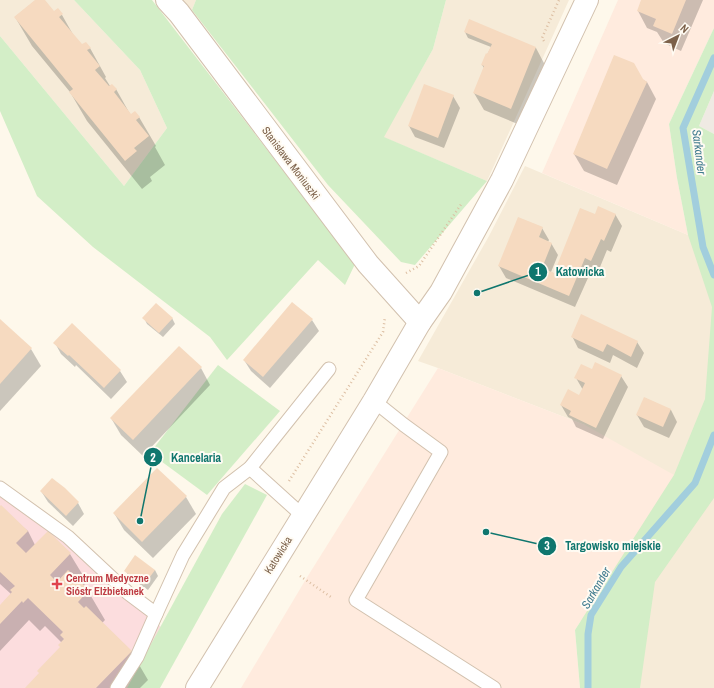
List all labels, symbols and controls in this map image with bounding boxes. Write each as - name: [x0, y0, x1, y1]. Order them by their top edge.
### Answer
- north arrow: [658, 16, 698, 56]
- text: N: [678, 21, 692, 36]
- street label: Stanisława Moniuszki: [259, 124, 323, 202]
- water label: Sarkander: [688, 128, 710, 176]
- callout: Katowicka: [528, 260, 612, 284]
- text: 1: [535, 264, 541, 280]
- text: Katowicka: [556, 264, 605, 280]
- callout: Kancelaria: [143, 445, 229, 469]
- text: 2: [150, 450, 156, 466]
- text: Kancelaria: [171, 450, 221, 466]
- street label: Katowicka: [261, 534, 295, 576]
- callout: Targowisko miejskie: [537, 534, 669, 558]
- text: 3: [544, 538, 550, 554]
- text: Targowisko miejskie: [565, 538, 661, 554]
- water label: Sarkander: [578, 564, 615, 612]
- place label: Centrum Medyczne Sióstr Elżbietanek: [66, 571, 149, 598]
- marker: Centrum Medyczne Sióstr Elżbietanek: [51, 578, 63, 590]

